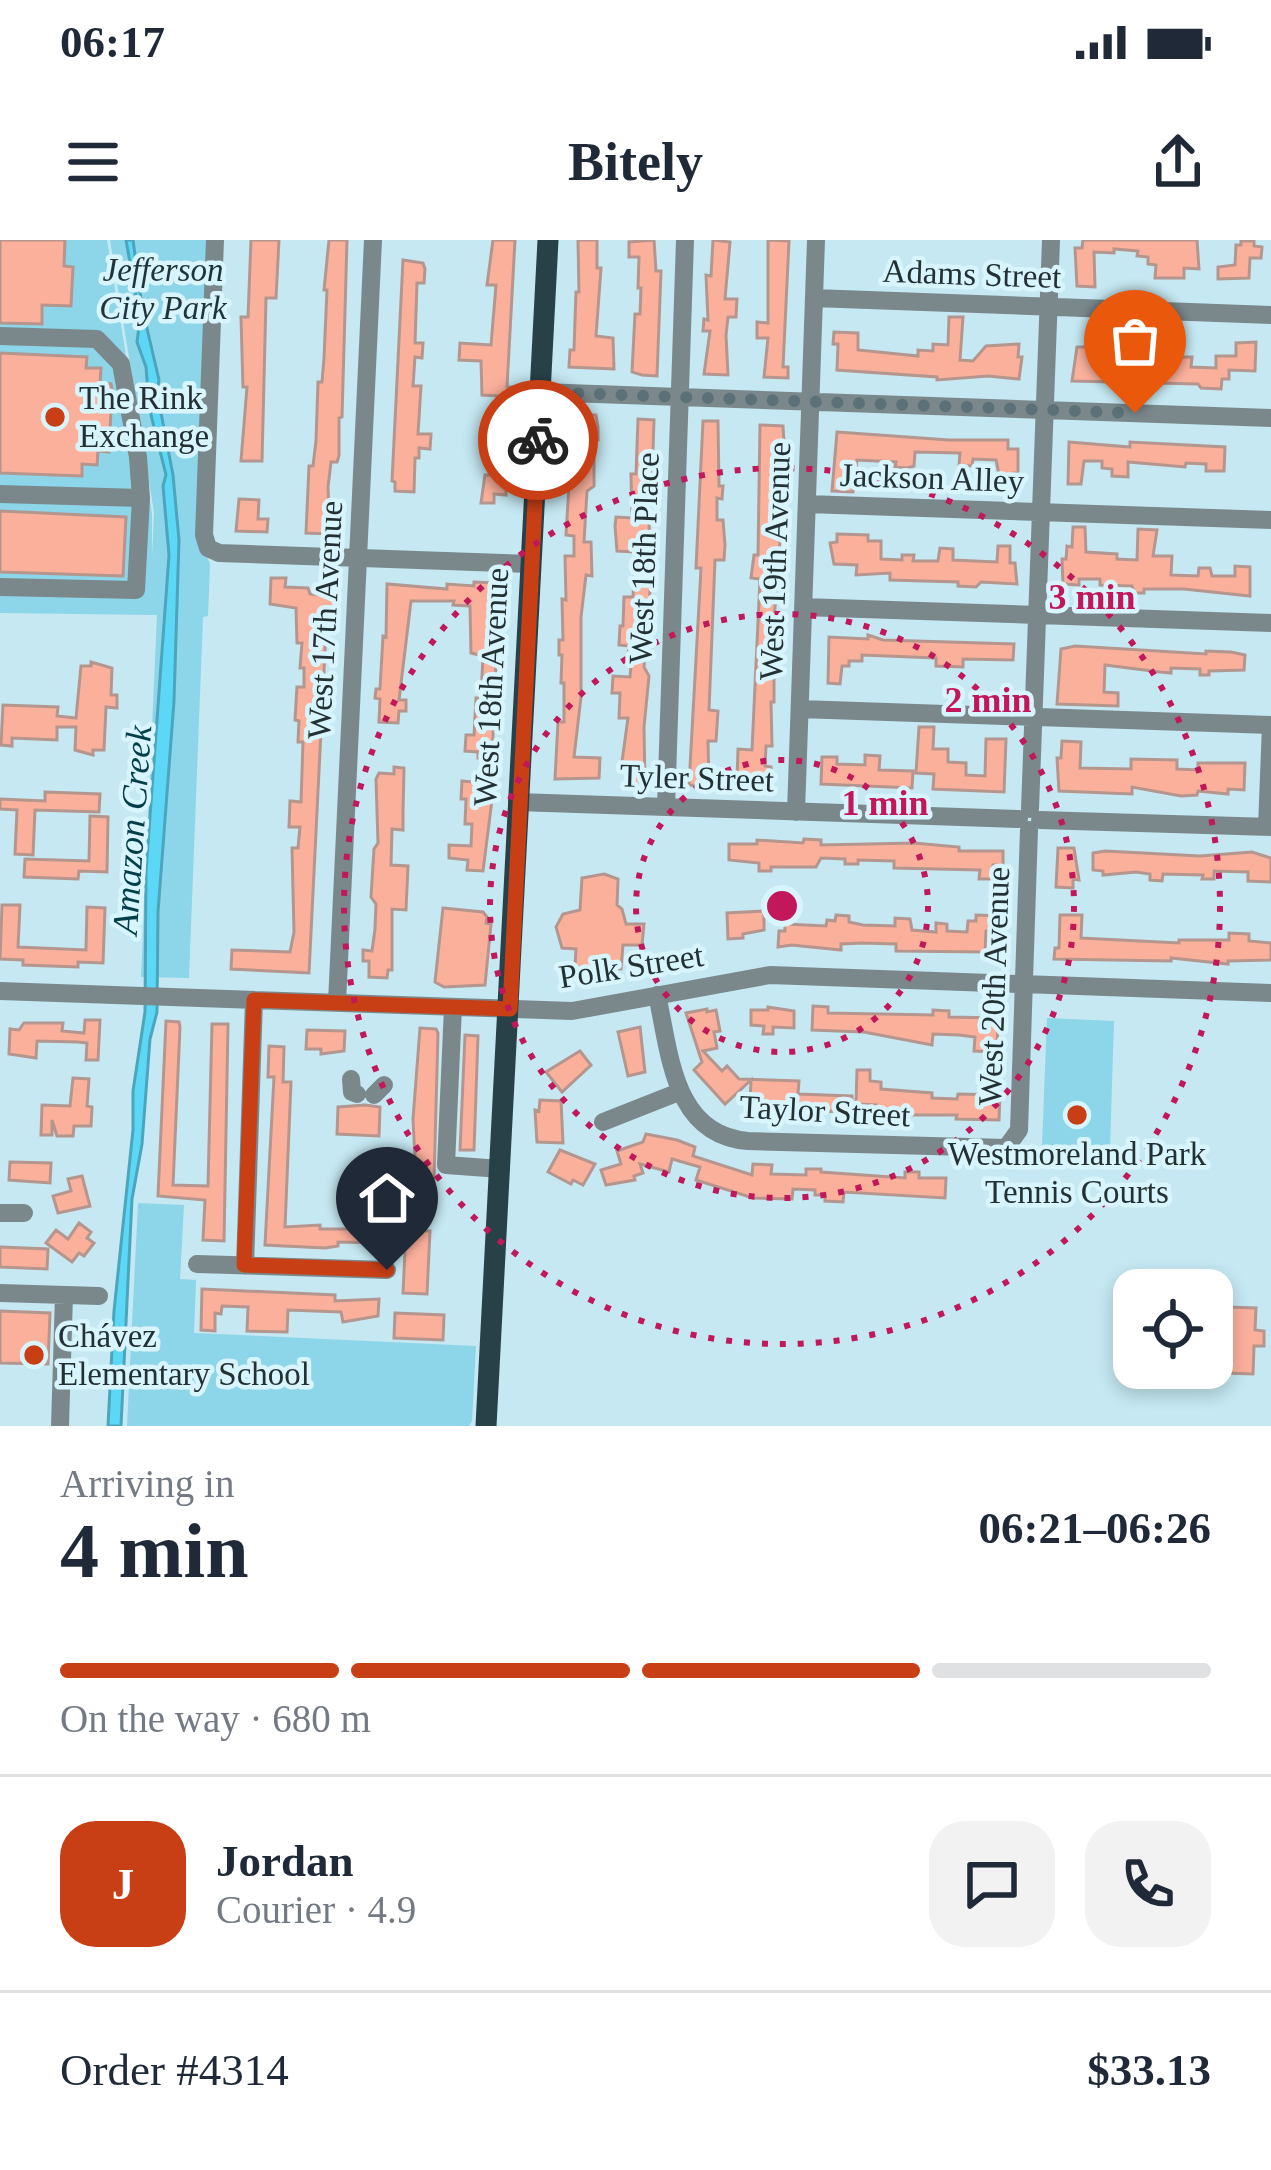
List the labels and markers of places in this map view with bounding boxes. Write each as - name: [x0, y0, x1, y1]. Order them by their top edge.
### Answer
- pin: [1084, 290, 1186, 413]
- place label: The Rink Exchange: [79, 380, 209, 454]
- marker: The Rink Exchange: [42, 404, 68, 430]
- centre of rings: [761, 885, 803, 927]
- marker: Westmoreland Park Tennis Courts: [1064, 1102, 1090, 1128]
- place label: Westmoreland Park Tennis Courts: [948, 1136, 1207, 1210]
- pin: [336, 1147, 438, 1270]
- place label: Chávez Elementary School: [58, 1318, 310, 1392]
- marker: Chávez Elementary School: [21, 1342, 47, 1368]

